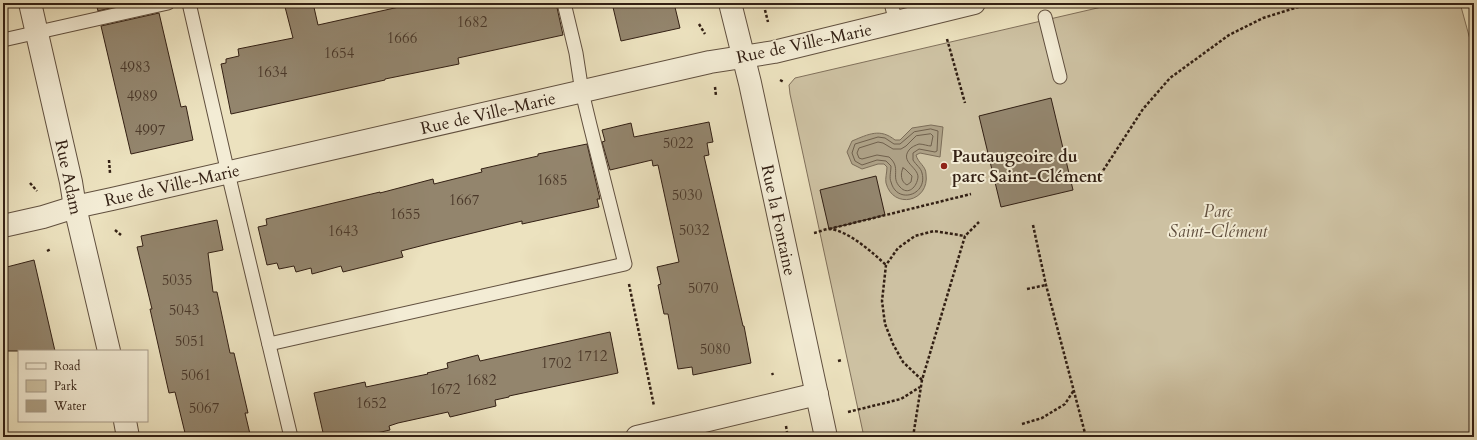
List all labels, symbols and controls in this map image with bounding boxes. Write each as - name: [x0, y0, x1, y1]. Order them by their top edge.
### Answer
- house number: 1682: [457, 12, 488, 32]
- street label: Rue de Ville-Marie: [734, 18, 874, 69]
- house number: 1666: [387, 28, 418, 48]
- house number: 1654: [324, 43, 355, 63]
- house number: 4983: [120, 57, 150, 77]
- house number: 1634: [257, 62, 288, 82]
- house number: 4989: [127, 86, 158, 106]
- street label: Rue de Ville-Marie: [418, 87, 558, 140]
- house number: 4997: [135, 120, 166, 140]
- house number: 5022: [663, 133, 694, 153]
- street label: Rue Adam: [49, 137, 88, 217]
- place label: Pautaugeoire du parc Saint-Clément: [952, 145, 1103, 188]
- street label: Rue de Ville-Marie: [102, 159, 242, 212]
- marker: Pautaugeoire du parc Saint-Clément: [939, 161, 949, 171]
- street label: Rue la Fontaine: [756, 162, 802, 278]
- house number: 1685: [537, 170, 567, 190]
- house number: 5030: [672, 185, 703, 205]
- house number: 1667: [449, 190, 480, 210]
- park label: Parc Saint-Clément: [1169, 200, 1269, 243]
- house number: 1655: [390, 204, 420, 224]
- house number: 5032: [679, 220, 710, 240]
- house number: 1643: [328, 221, 358, 241]
- house number: 5035: [162, 270, 192, 290]
- house number: 5070: [688, 278, 719, 298]
- house number: 5043: [169, 300, 199, 320]
- house number: 5051: [175, 331, 205, 351]
- house number: 5080: [700, 339, 731, 359]
- house number: 1712: [577, 346, 608, 366]
- legend: [18, 350, 148, 422]
- house number: 1702: [541, 353, 572, 373]
- text: Road: [54, 358, 81, 374]
- house number: 5061: [181, 365, 211, 385]
- house number: 1682: [466, 370, 497, 390]
- text: Park: [54, 378, 78, 394]
- house number: 1672: [430, 379, 461, 399]
- house number: 1652: [356, 393, 387, 413]
- text: Water: [53, 398, 87, 414]
- house number: 5067: [189, 398, 220, 418]

